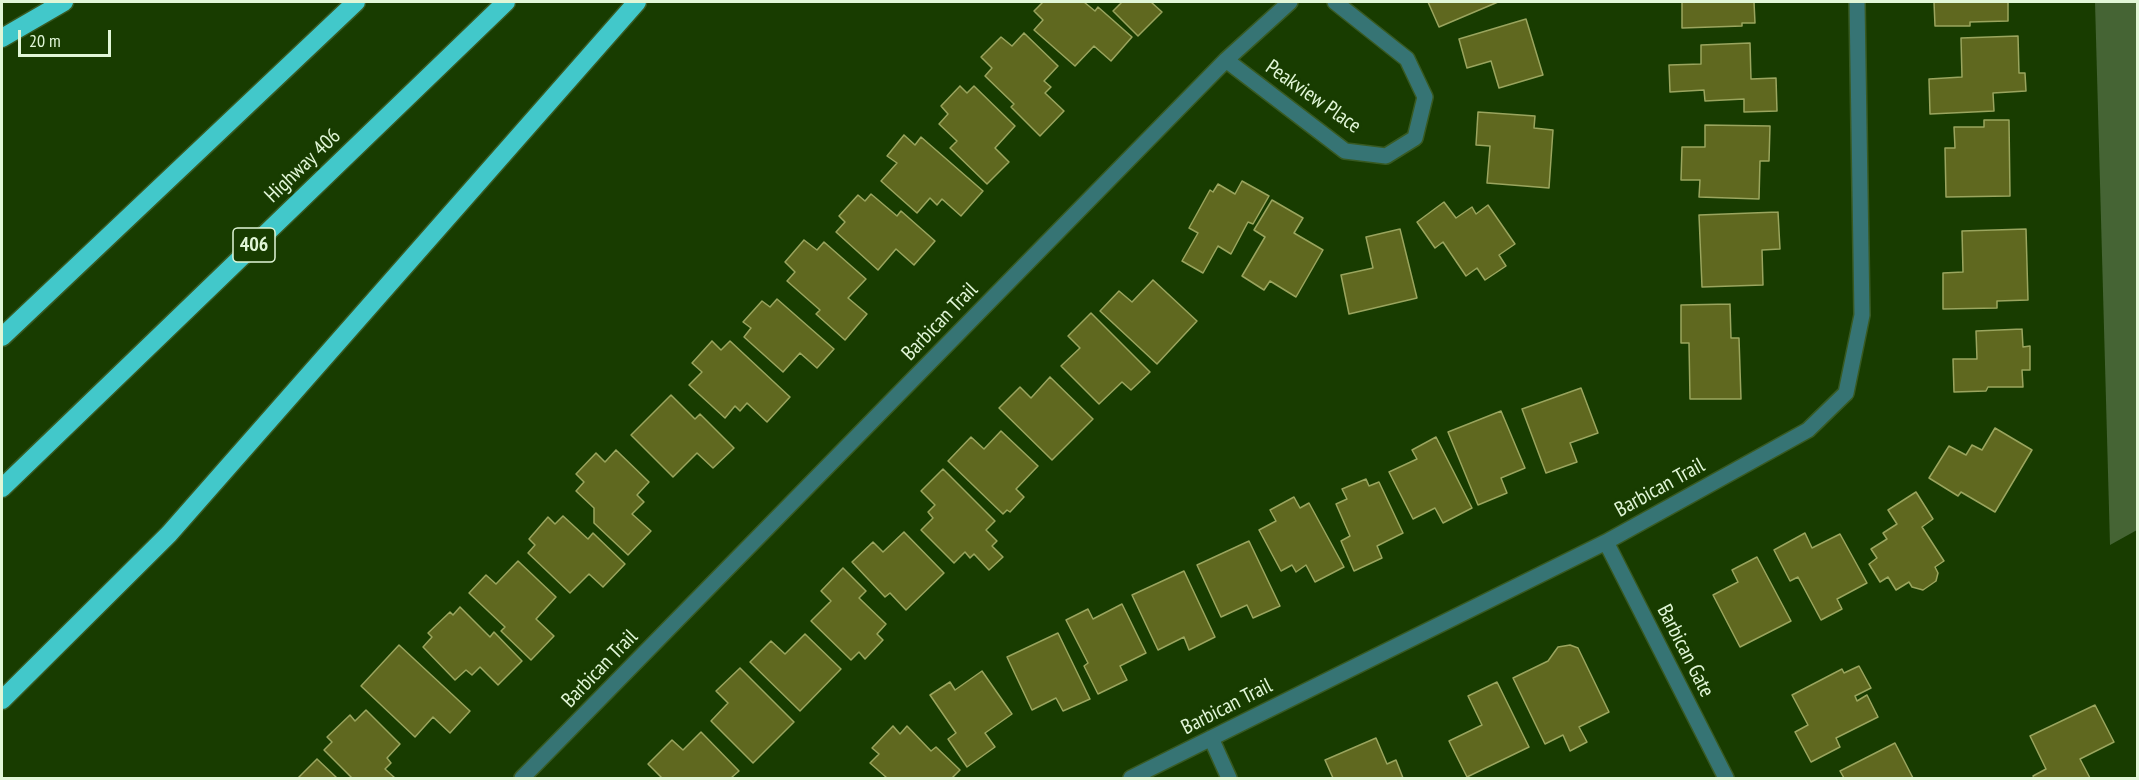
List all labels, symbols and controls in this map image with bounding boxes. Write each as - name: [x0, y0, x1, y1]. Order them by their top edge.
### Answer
- scale bar: [21, 18, 114, 56]
- text: 20 m: [29, 29, 61, 52]
- street label: Peakview Place: [1260, 55, 1366, 139]
- street label: Highway 406: [260, 124, 346, 208]
- road number: 406: [233, 228, 275, 262]
- street label: Barbican Trail: [897, 278, 983, 366]
- street label: Barbican Trail: [1611, 453, 1709, 523]
- street label: Barbican Gate: [1651, 601, 1719, 701]
- street label: Barbican Trail: [557, 625, 643, 713]
- street label: Barbican Trail: [1177, 673, 1277, 741]

